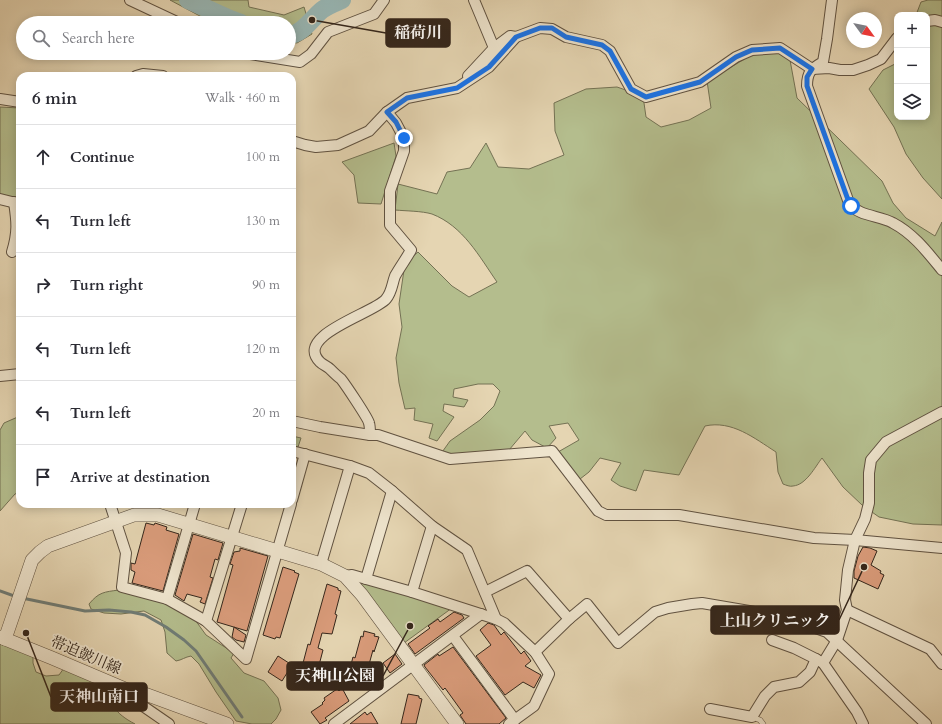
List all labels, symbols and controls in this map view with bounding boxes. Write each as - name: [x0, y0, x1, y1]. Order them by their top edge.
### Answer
- north arrow: [846, 12, 882, 48]
- map controls: [894, 12, 930, 120]
- button: +: [894, 12, 930, 48]
- search box: [16, 16, 296, 60]
- callout: 稲荷川: [386, 19, 450, 47]
- text: 稲荷川: [394, 22, 442, 44]
- icon: search: [30, 27, 52, 49]
- text: Search here: [62, 28, 135, 48]
- button: −: [894, 48, 930, 84]
- button: layers: [894, 84, 930, 120]
- text: 6 min: [32, 87, 77, 110]
- text: Walk · 460 m: [205, 89, 280, 107]
- route end: [395, 129, 413, 147]
- icon: ahead: [32, 146, 54, 168]
- text: Continue: [70, 147, 135, 167]
- text: 100 m: [246, 148, 280, 166]
- route start: [842, 197, 860, 215]
- icon: left: [32, 210, 54, 232]
- text: Turn left: [70, 211, 131, 231]
- text: 130 m: [246, 212, 280, 230]
- icon: right: [32, 274, 54, 296]
- text: Turn right: [70, 275, 143, 295]
- text: 90 m: [252, 276, 280, 294]
- icon: left: [32, 338, 54, 360]
- text: Turn left: [70, 339, 131, 359]
- text: 120 m: [246, 340, 280, 358]
- icon: left: [32, 402, 54, 424]
- text: Turn left: [70, 403, 131, 423]
- text: 20 m: [252, 404, 280, 422]
- icon: arrive: [32, 466, 54, 488]
- text: Arrive at destination: [70, 467, 210, 487]
- callout: 上山クリニック: [711, 606, 839, 634]
- text: 上山クリニック: [719, 610, 831, 632]
- street label: 帯迫皷川線: [48, 631, 124, 679]
- callout: 天神山公園: [287, 662, 383, 690]
- text: 天神山公園: [295, 665, 375, 687]
- callout: 天神山南口: [51, 683, 147, 711]
- text: 天神山南口: [59, 686, 139, 708]

